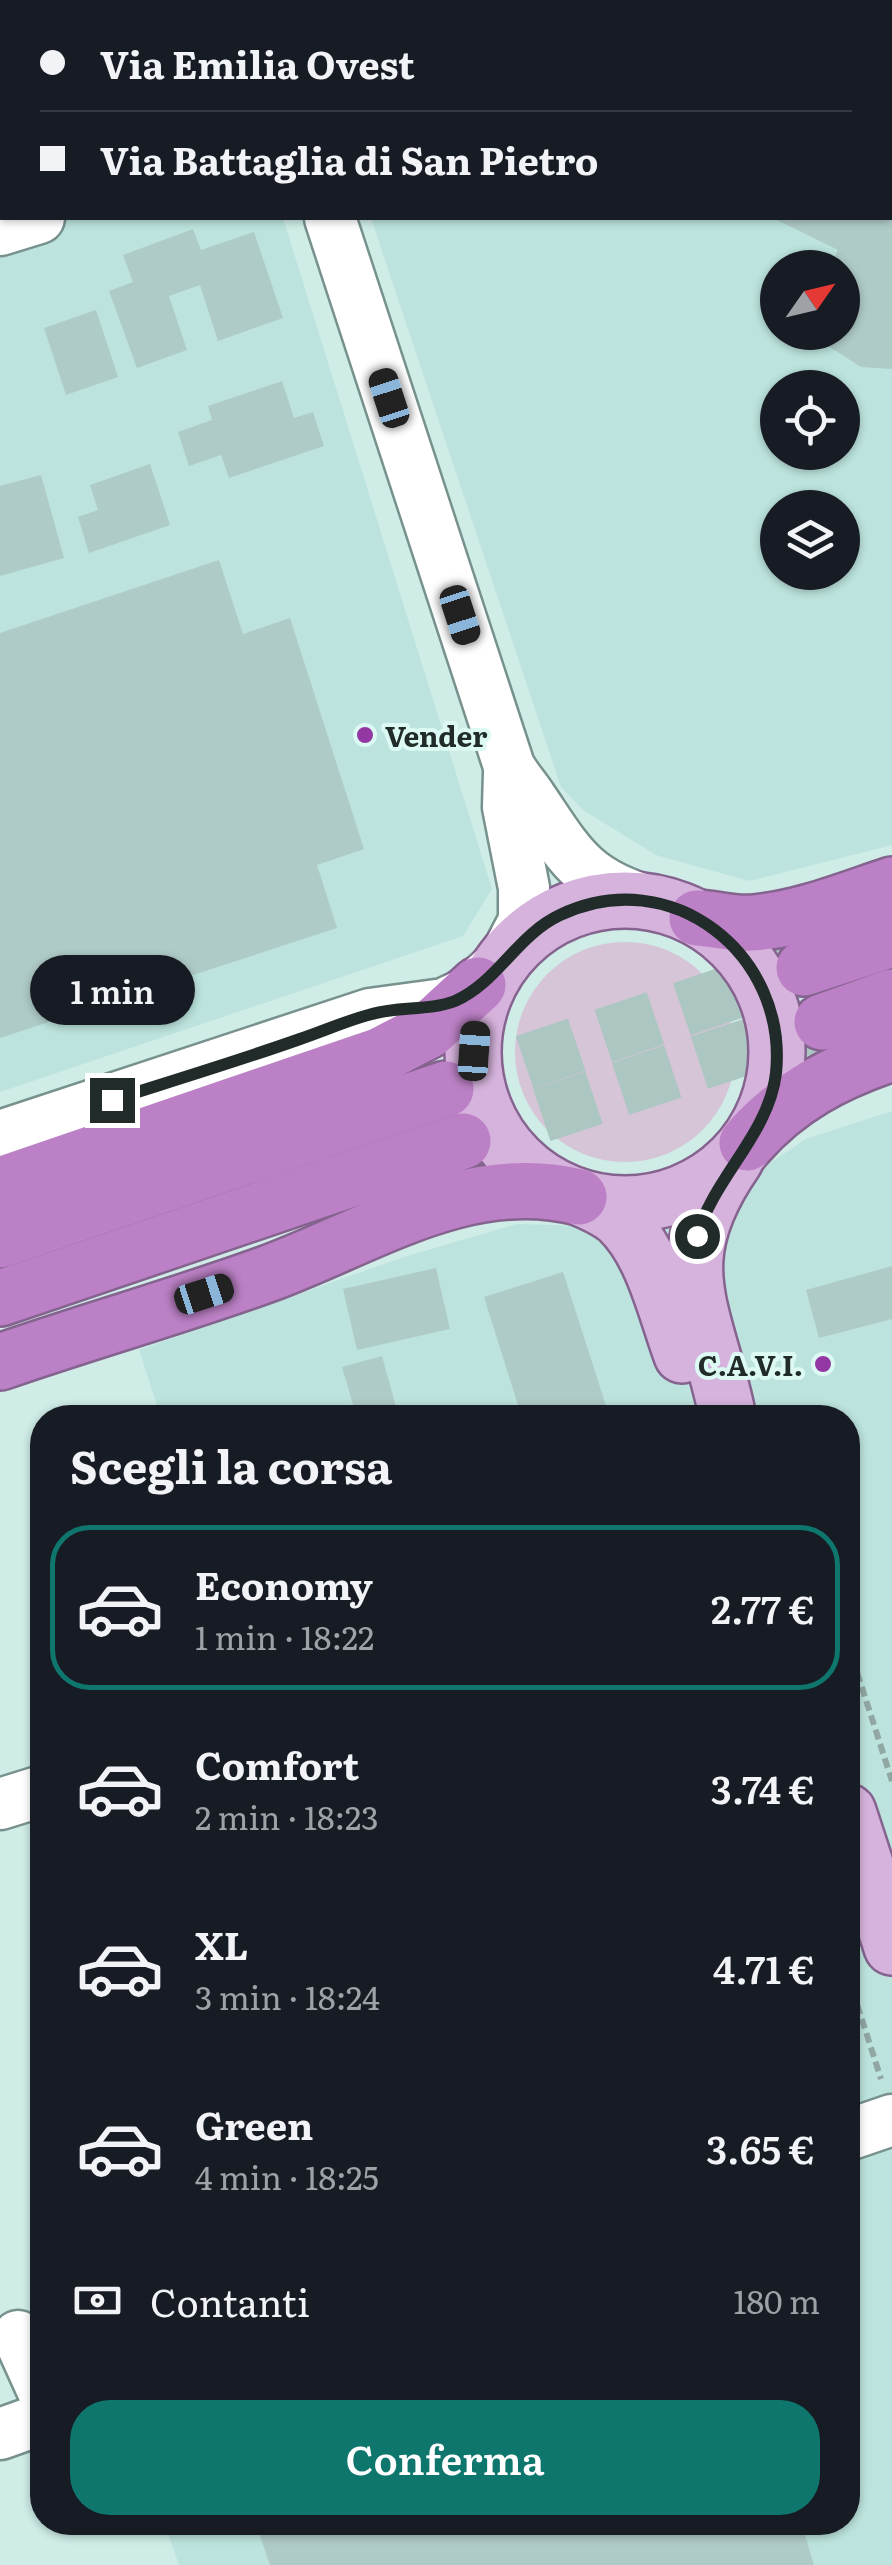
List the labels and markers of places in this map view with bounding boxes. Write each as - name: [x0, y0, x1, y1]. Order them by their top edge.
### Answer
- place label: Vender: [385, 714, 487, 756]
- marker: Vender: [354, 724, 376, 746]
- place label: C.A.V.I.: [698, 1343, 803, 1385]
- marker: C.A.V.I.: [812, 1353, 834, 1375]

